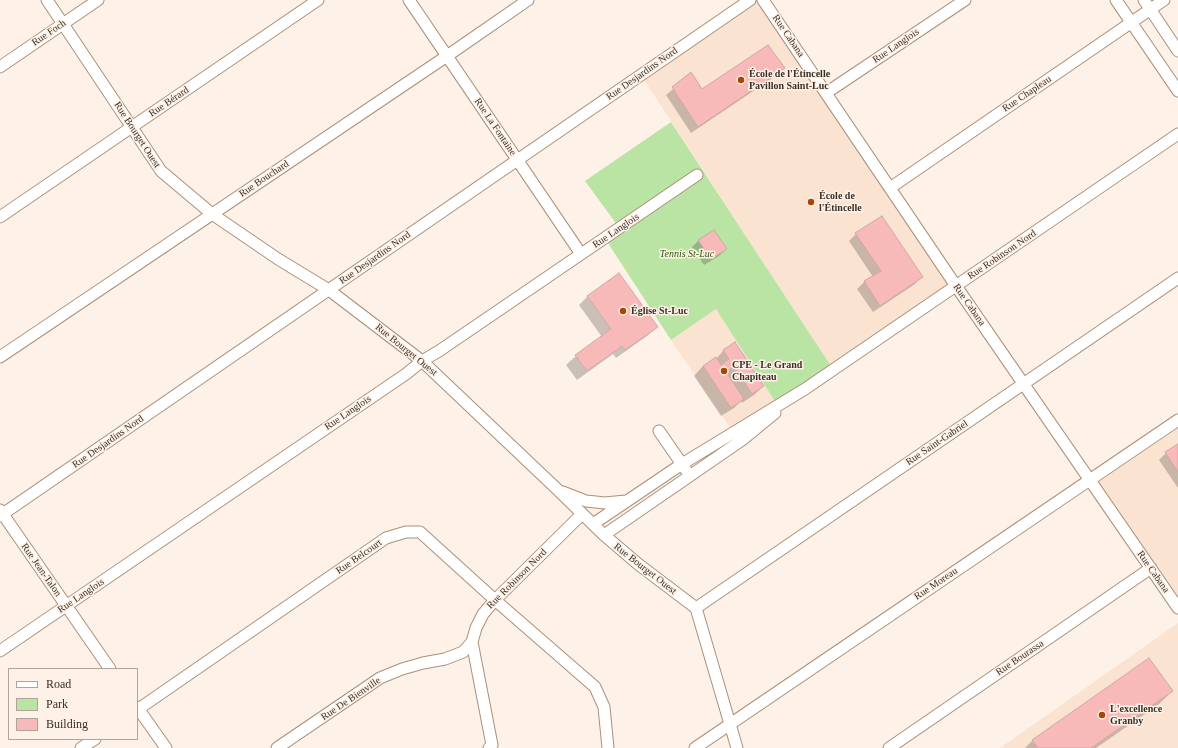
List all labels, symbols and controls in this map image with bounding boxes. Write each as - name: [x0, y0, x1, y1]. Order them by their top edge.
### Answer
- street label: Rue Cabana: [769, 13, 807, 59]
- street label: Rue Foch: [30, 17, 68, 49]
- street label: Rue Langlois: [870, 26, 922, 66]
- street label: Rue Desjardins Nord: [604, 45, 680, 103]
- place label: École de l'Étincelle Pavillon Saint-Luc: [749, 68, 830, 92]
- street label: Rue Chapleau: [1000, 73, 1054, 115]
- marker: École de l'Étincelle Pavillon Saint-Luc: [736, 75, 746, 85]
- street label: Rue Bérard: [147, 84, 191, 120]
- street label: Rue La Fontaine: [471, 96, 519, 158]
- street label: Rue Bourget Ouest: [111, 100, 163, 170]
- street label: Rue Bouchard: [237, 158, 291, 200]
- place label: École de l'Étincelle: [819, 190, 862, 214]
- marker: École de l'Étincelle: [806, 197, 816, 207]
- street label: Rue Langlois: [590, 211, 642, 251]
- street label: Rue Robinson Nord: [965, 228, 1039, 282]
- street label: Rue Desjardins Nord: [337, 229, 413, 287]
- park label: Tennis St-Luc: [660, 248, 714, 260]
- street label: Rue Cabana: [950, 282, 988, 328]
- place label: Église St-Luc: [631, 305, 688, 317]
- marker: Église St-Luc: [618, 306, 628, 316]
- street label: Rue Bourget Ouest: [373, 321, 439, 379]
- place label: CPE - Le Grand Chapiteau: [732, 359, 802, 382]
- marker: CPE - Le Grand Chapiteau: [719, 366, 729, 376]
- street label: Rue Langlois: [322, 393, 374, 433]
- street label: Rue Desjardins Nord: [70, 413, 146, 471]
- street label: Rue Saint-Gabriel: [904, 418, 970, 468]
- street label: Rue Belcourt: [334, 537, 384, 577]
- street label: Rue Jean-Talon: [18, 541, 64, 599]
- street label: Rue Bourget Ouest: [611, 541, 679, 597]
- street label: Rue Robinson Nord: [484, 546, 550, 612]
- street label: Rue Cabana: [1134, 549, 1172, 595]
- street label: Rue Moreau: [912, 565, 960, 603]
- street label: Rue Langlois: [55, 576, 107, 616]
- street label: Rue Bourassa: [994, 638, 1046, 678]
- legend: [8, 668, 138, 740]
- street label: Rue De Bienville: [319, 675, 383, 723]
- text: Road: [46, 677, 71, 691]
- text: Park: [46, 697, 68, 711]
- place label: L'excellence Granby: [1110, 703, 1162, 726]
- marker: L'excellence Granby: [1097, 710, 1107, 720]
- text: Building: [46, 717, 88, 731]

